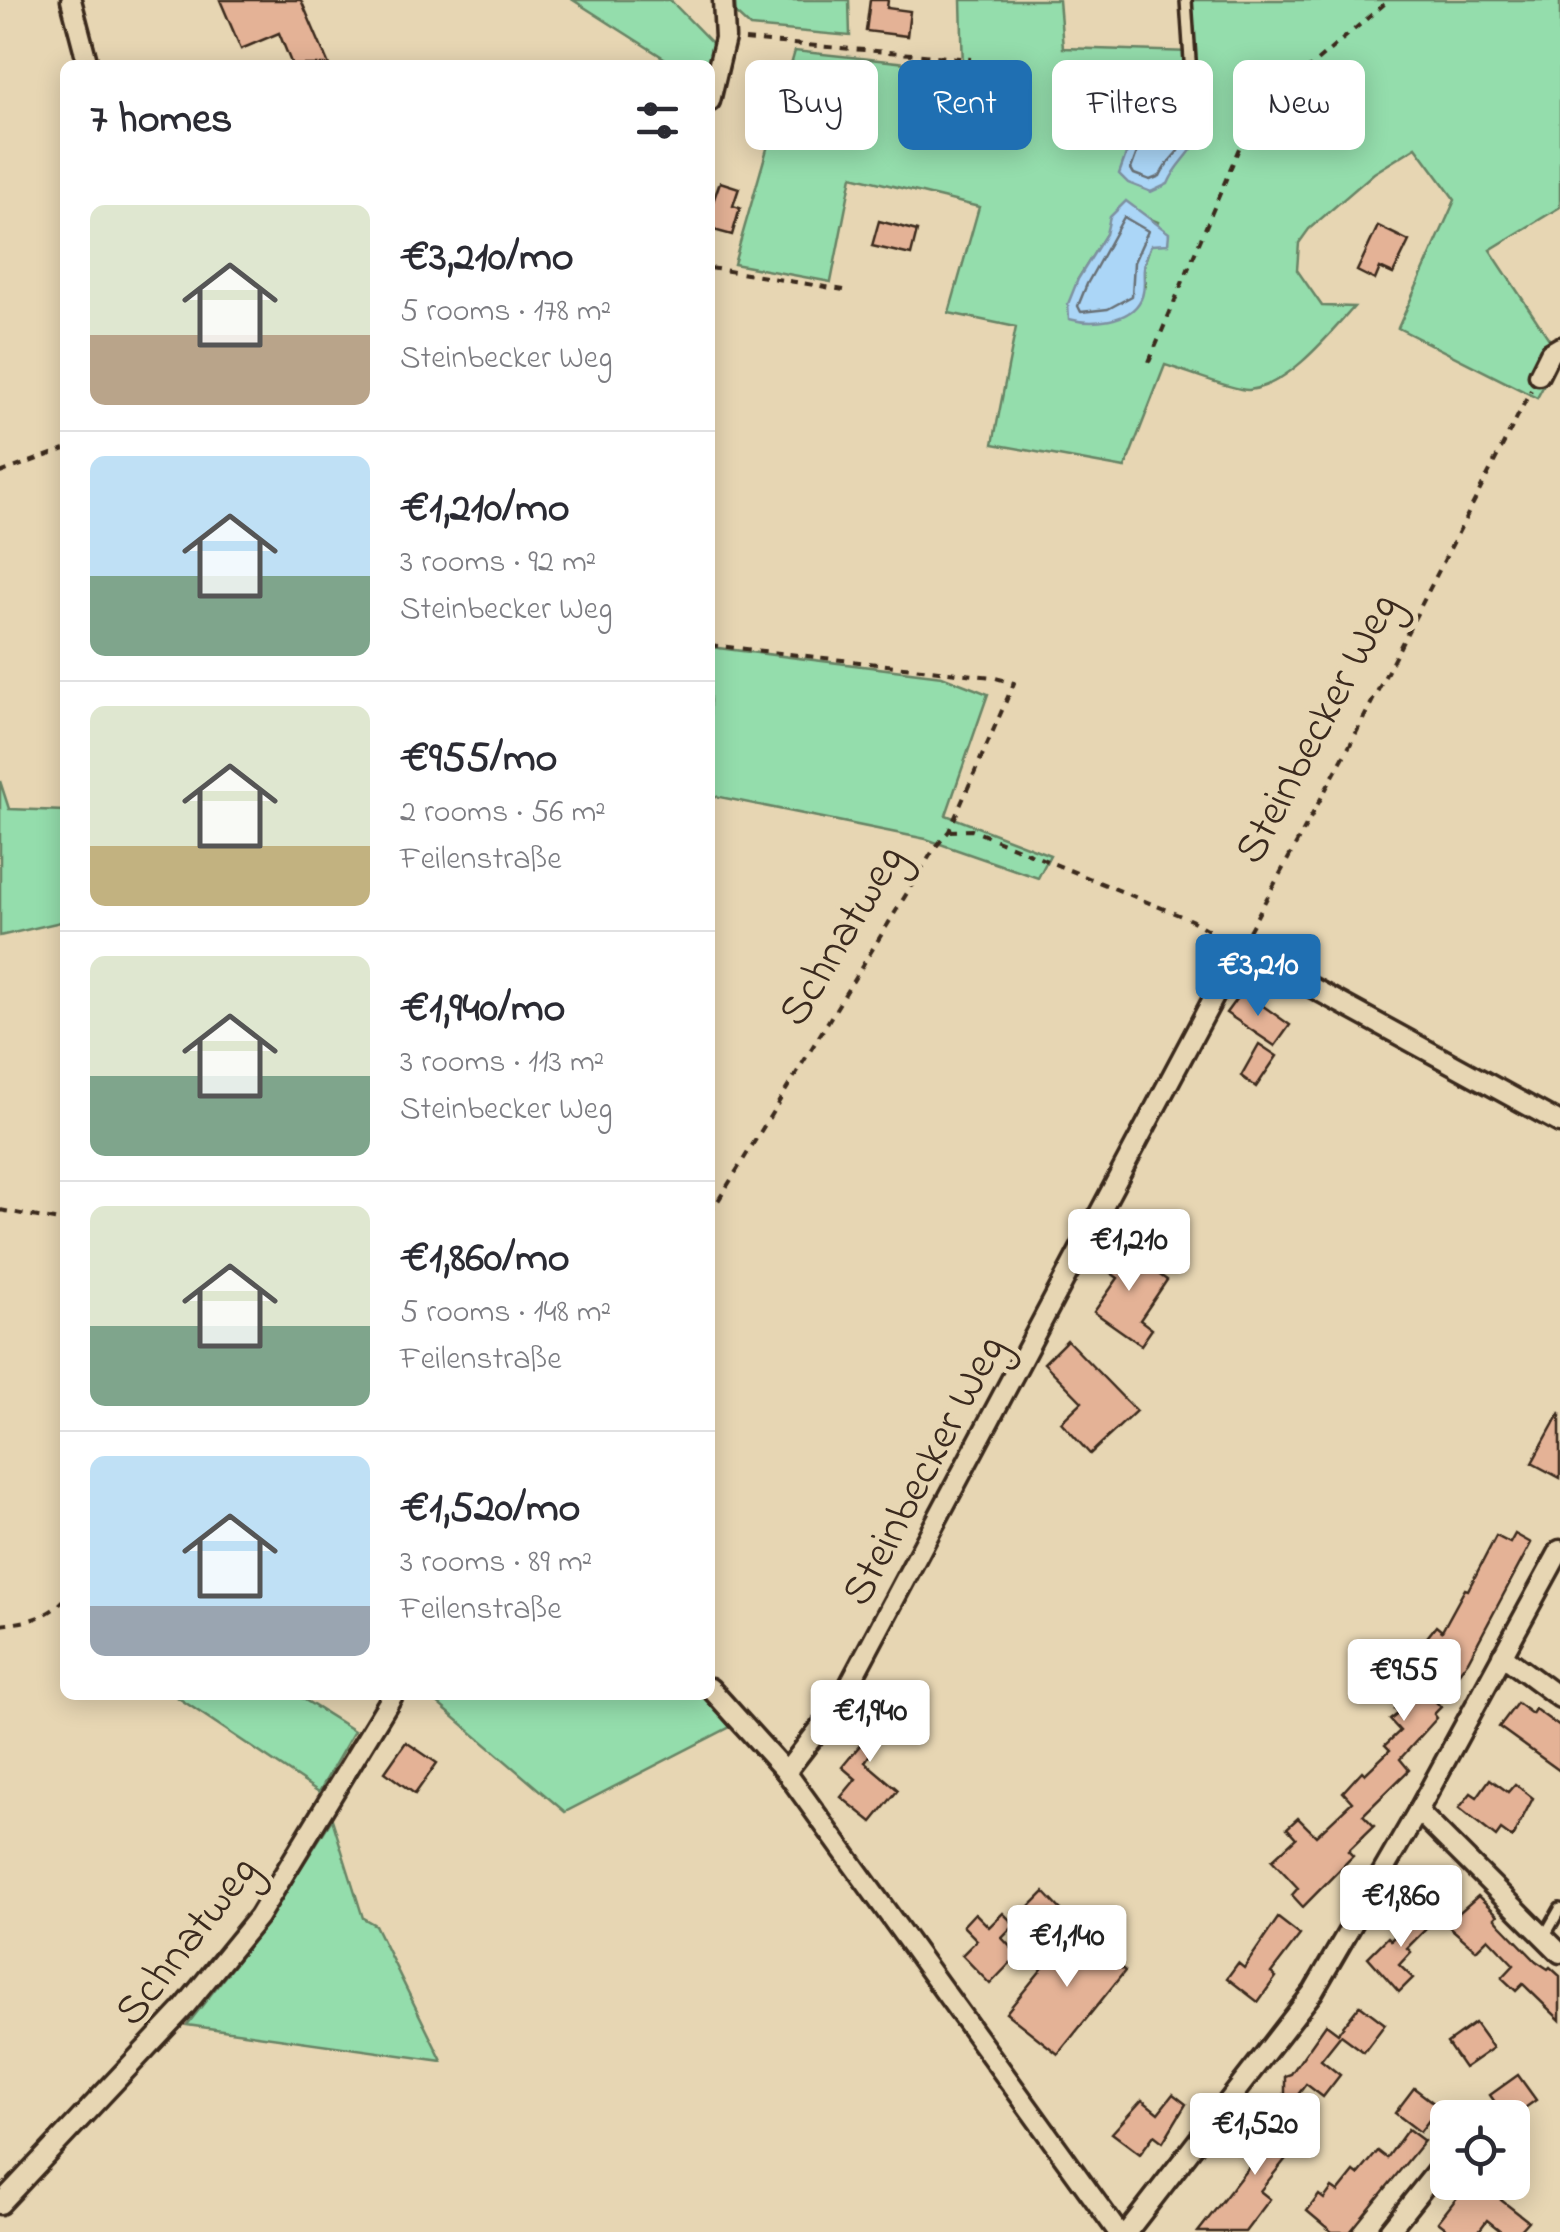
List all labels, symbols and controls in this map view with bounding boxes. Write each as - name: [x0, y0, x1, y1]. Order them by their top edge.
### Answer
- chip: Buy: [745, 60, 878, 150]
- chip: Rent: [898, 60, 1032, 150]
- chip: Filters: [1052, 60, 1213, 150]
- chip: New: [1233, 60, 1365, 150]
- text: 7 homes: [90, 90, 232, 151]
- icon: filters: [630, 93, 685, 148]
- text: €3,210/mo: [400, 228, 574, 289]
- icon: home: [170, 245, 290, 365]
- text: 5 rooms · 178 m²: [400, 289, 611, 336]
- text: Steinbecker Weg: [400, 336, 612, 383]
- text: €1,210/mo: [400, 479, 570, 540]
- icon: home: [170, 496, 290, 616]
- text: 3 rooms · 92 m²: [400, 540, 596, 587]
- street label: Steinbecker Weg: [1219, 582, 1419, 877]
- text: Steinbecker Weg: [400, 587, 612, 634]
- text: €955/mo: [400, 729, 557, 790]
- icon: home: [170, 746, 290, 866]
- text: 2 rooms · 56 m²: [400, 790, 606, 837]
- street label: Schnatweg: [763, 833, 924, 1041]
- text: Feilenstraße: [400, 837, 562, 884]
- pin: €3,210: [1177, 934, 1339, 1019]
- text: €3,210: [1218, 943, 1298, 990]
- text: €1,940/mo: [400, 979, 565, 1040]
- icon: home: [170, 996, 290, 1116]
- text: 3 rooms · 113 m²: [400, 1040, 604, 1087]
- text: Steinbecker Weg: [400, 1087, 612, 1134]
- pin: €1,210: [1048, 1209, 1210, 1294]
- text: €1,210: [1090, 1218, 1168, 1265]
- text: €1,860/mo: [400, 1229, 570, 1290]
- icon: home: [170, 1246, 290, 1366]
- text: 5 rooms · 148 m²: [400, 1290, 611, 1337]
- street label: Steinbecker Weg: [826, 1324, 1026, 1619]
- text: Feilenstraße: [400, 1337, 562, 1384]
- text: €1,520/mo: [400, 1479, 580, 1540]
- icon: home: [170, 1496, 290, 1616]
- text: 3 rooms · 89 m²: [400, 1540, 592, 1587]
- text: Feilenstraße: [400, 1587, 562, 1634]
- pin: €955: [1345, 1639, 1463, 1724]
- text: €955: [1370, 1648, 1438, 1695]
- pin: €1,940: [789, 1680, 951, 1765]
- text: €1,940: [833, 1689, 907, 1736]
- street label: Schnatweg: [100, 1842, 277, 2043]
- pin: €1,860: [1320, 1865, 1482, 1950]
- text: €1,860: [1362, 1874, 1440, 1921]
- pin: €1,140: [986, 1905, 1148, 1990]
- text: €1,140: [1029, 1914, 1105, 1961]
- pin: €1,520: [1174, 2093, 1336, 2178]
- map controls: [1430, 2100, 1530, 2200]
- button: locate: [1430, 2100, 1530, 2200]
- text: €1,520: [1212, 2102, 1298, 2149]

